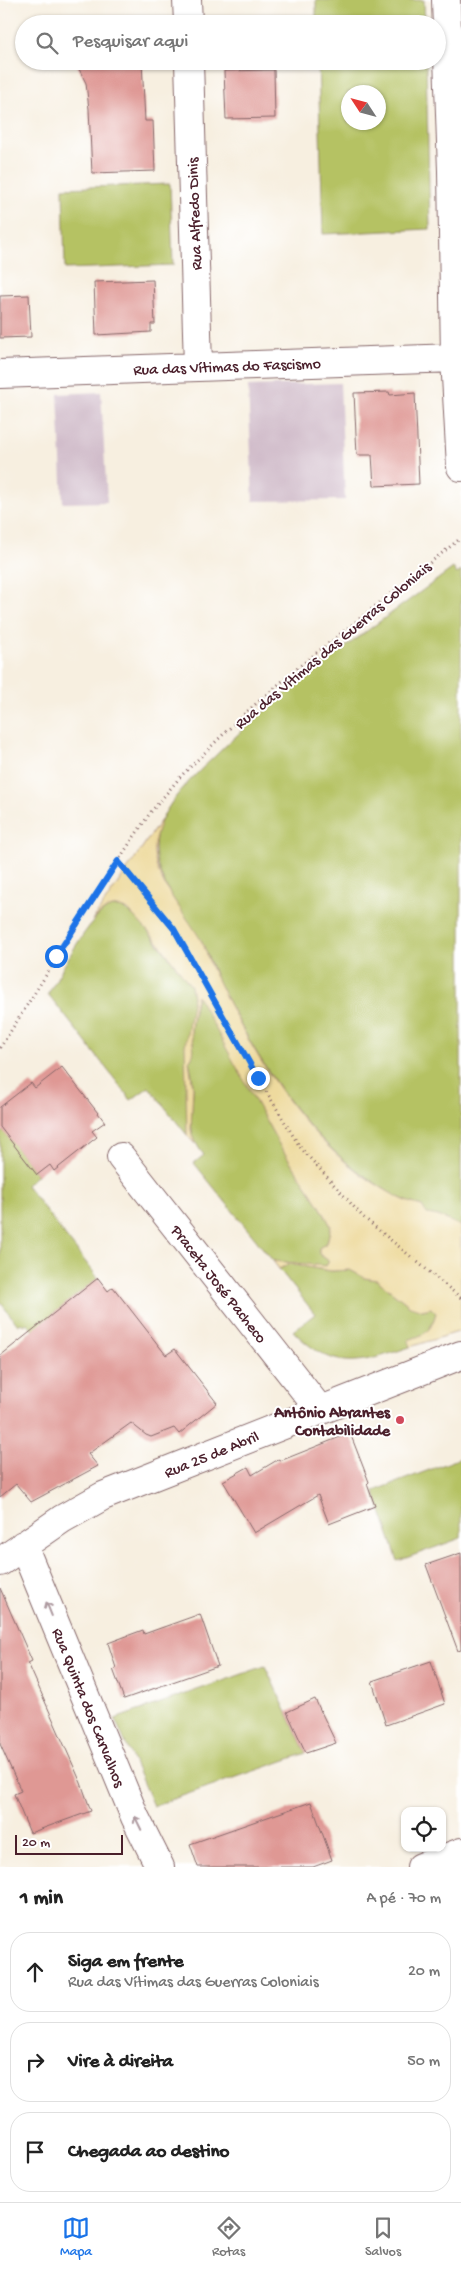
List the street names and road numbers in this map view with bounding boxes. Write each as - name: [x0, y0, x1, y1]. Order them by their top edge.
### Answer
- street label: Rua Alfredo Dinis: [185, 156, 208, 271]
- street label: Rua das Vítimas do Fascismo: [133, 356, 321, 381]
- street label: Rua das Vítimas das Guerras Coloniais: [232, 558, 437, 734]
- street label: Praceta José Pacheco: [165, 1221, 269, 1348]
- street label: Rua 25 de Abril: [162, 1429, 262, 1484]
- street label: Rua Quinta dos Carvalhos: [46, 1626, 128, 1792]

